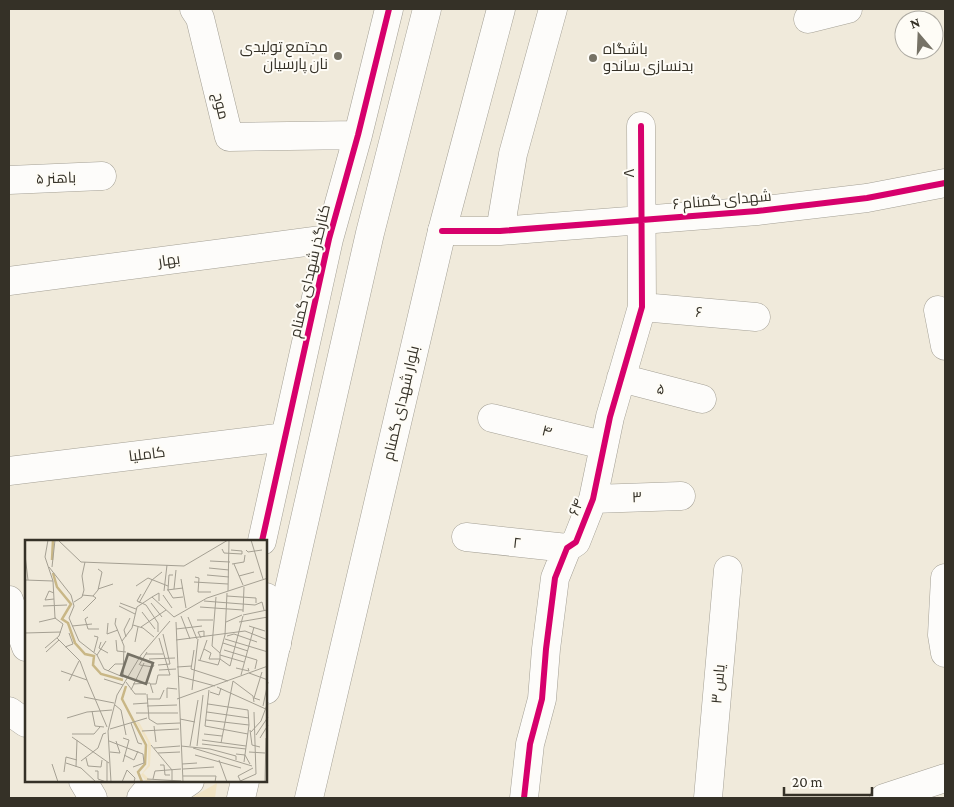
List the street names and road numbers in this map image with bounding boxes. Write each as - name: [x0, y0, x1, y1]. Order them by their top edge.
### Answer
- street label: موج: [207, 91, 232, 122]
- street label: ۸: [621, 168, 637, 178]
- street label: باهنر ۵: [36, 169, 76, 188]
- street label: شهدای گمنام ۶: [672, 188, 772, 214]
- street label: کنارگذر شهدای گمنام: [287, 203, 335, 340]
- street label: بهار: [156, 251, 181, 272]
- street label: ۶: [695, 304, 703, 320]
- street label: بلوار شهدای گمنام: [380, 344, 424, 462]
- street label: ۵: [655, 380, 667, 398]
- street label: ۴: [540, 422, 554, 440]
- street label: کاملیا: [128, 444, 166, 464]
- street label: ۳: [632, 489, 642, 505]
- street label: ۶۴: [566, 496, 586, 518]
- street label: ۲: [512, 535, 522, 551]
- street label: یاس ۳: [708, 664, 730, 705]

